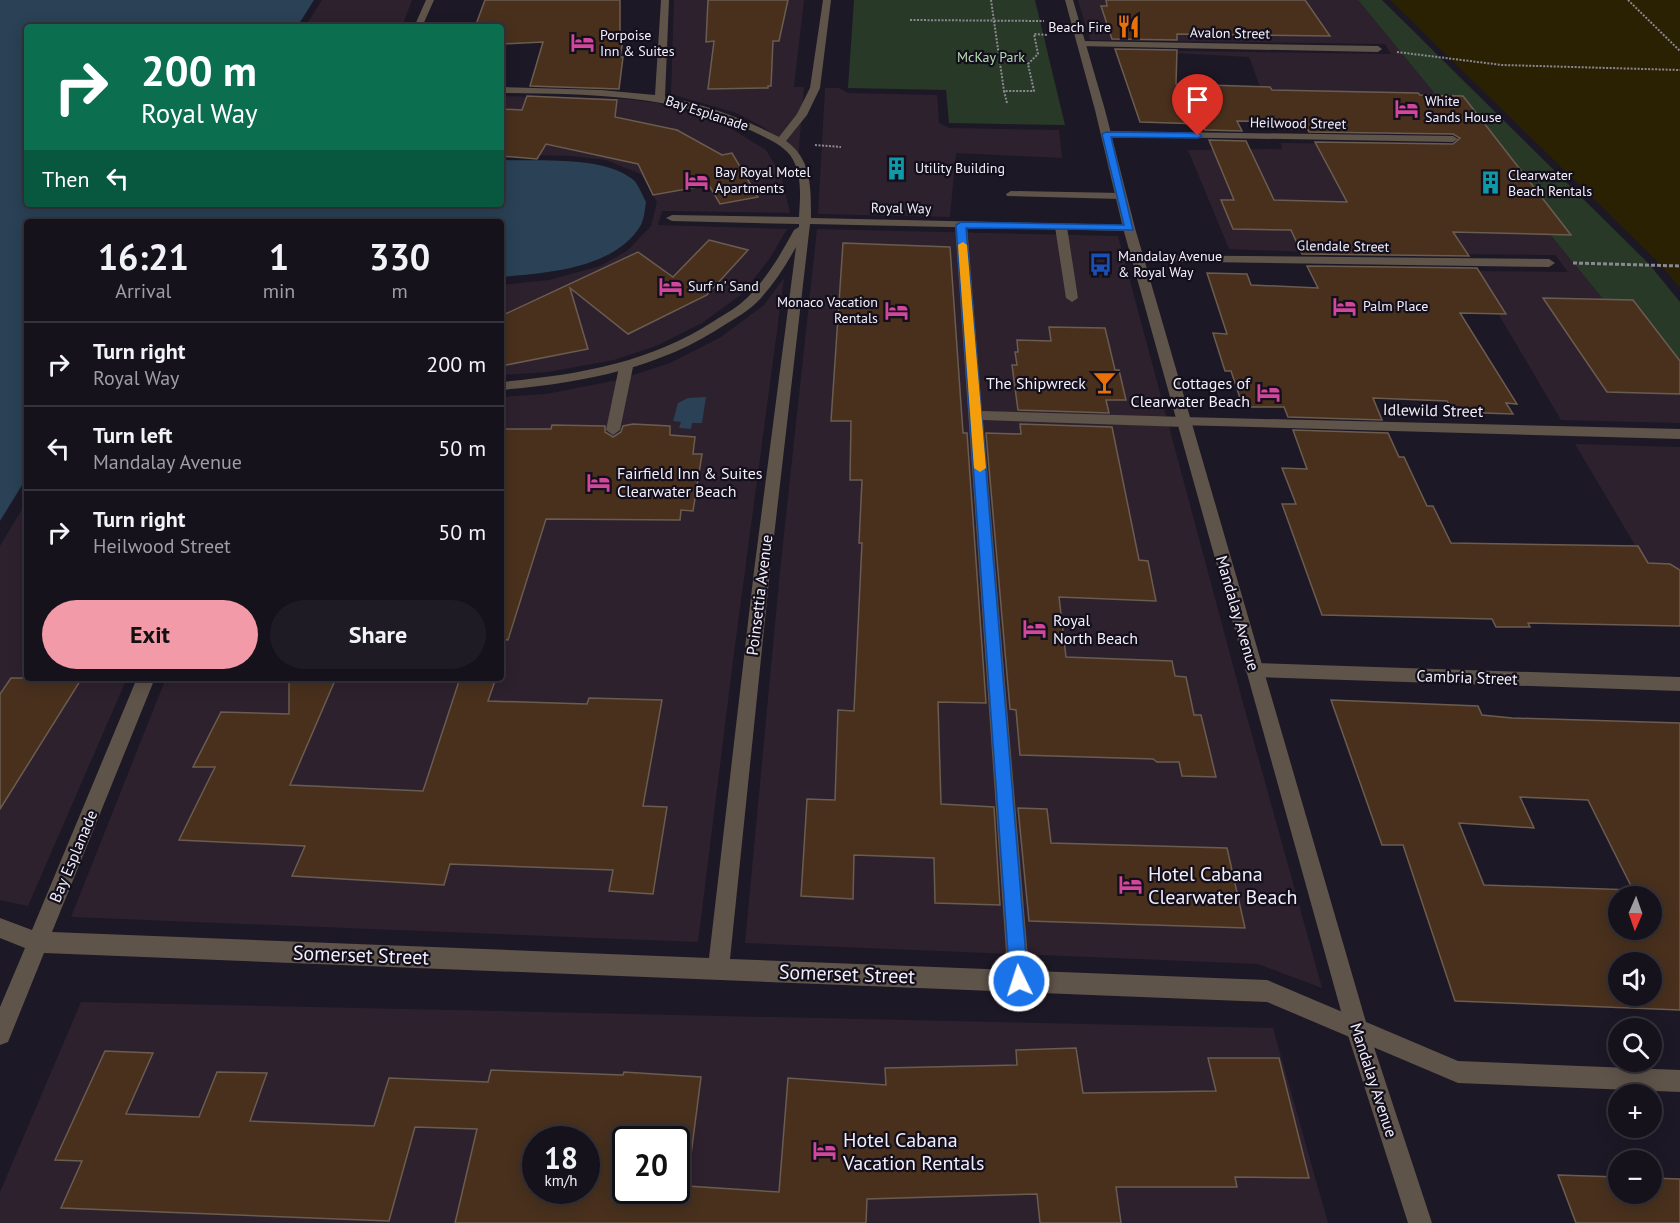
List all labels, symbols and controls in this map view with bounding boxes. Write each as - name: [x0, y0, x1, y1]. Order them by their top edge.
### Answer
- restaurant icon: Beach Fire: [1116, 14, 1142, 40]
- place label: Beach Fire: [1048, 18, 1111, 36]
- street label: Avalon Street: [1190, 23, 1270, 43]
- place label: Porpoise Inn & Suites: [600, 26, 675, 60]
- hotel icon: Porpoise Inn & Suites: [569, 30, 595, 56]
- text: 200 m: [141, 43, 257, 98]
- icon: right: [42, 48, 120, 126]
- park label: McKay Park: [957, 48, 1025, 66]
- pin: [1172, 74, 1223, 136]
- icon: arrive: [1181, 83, 1214, 116]
- street label: Bay Esplanade: [663, 91, 751, 135]
- place label: White Sands House: [1425, 92, 1502, 126]
- text: Royal Way: [141, 96, 258, 130]
- hotel icon: White Sands House: [1394, 96, 1420, 122]
- street label: Heilwood Street: [1250, 113, 1347, 133]
- building icon: Utility Building: [884, 155, 910, 181]
- place label: Utility Building: [915, 159, 1005, 177]
- icon: left: [101, 162, 134, 195]
- place label: Bay Royal Motel Apartments: [715, 163, 811, 197]
- text: Then: [42, 165, 89, 193]
- place label: Clearwater Beach Rentals: [1508, 166, 1592, 200]
- hotel icon: Bay Royal Motel Apartments: [684, 167, 710, 193]
- building icon: Clearwater Beach Rentals: [1477, 170, 1503, 196]
- street label: Royal Way: [871, 198, 932, 218]
- text: 16:21: [98, 233, 189, 280]
- text: 1: [269, 233, 289, 280]
- text: 330: [369, 233, 430, 280]
- street label: Glendale Street: [1297, 236, 1390, 256]
- place label: Mandalay Avenue & Royal Way: [1118, 247, 1222, 281]
- bus stop icon: Mandalay Avenue & Royal Way: [1087, 251, 1113, 277]
- hotel icon: Surf n' Sand: [657, 273, 683, 299]
- place label: Surf n' Sand: [688, 277, 759, 295]
- text: Arrival: [115, 278, 171, 304]
- text: min: [263, 278, 295, 304]
- text: m: [392, 278, 408, 304]
- place label: Monaco Vacation Rentals: [777, 293, 878, 327]
- hotel icon: Palm Place: [1332, 293, 1358, 319]
- hotel icon: Monaco Vacation Rentals: [883, 297, 909, 323]
- place label: Palm Place: [1363, 297, 1428, 315]
- text: Turn right: [93, 337, 185, 365]
- icon: right: [42, 348, 75, 381]
- text: 200 m: [426, 350, 486, 378]
- text: Royal Way: [93, 365, 179, 391]
- bar icon: The Shipwreck: [1091, 370, 1117, 396]
- place label: The Shipwreck: [986, 373, 1086, 393]
- place label: Cottages of Clearwater Beach: [1131, 373, 1251, 411]
- hotel icon: Cottages of Clearwater Beach: [1255, 379, 1281, 405]
- street label: Idlewild Street: [1383, 399, 1484, 421]
- text: Turn left: [93, 421, 173, 449]
- icon: left: [42, 432, 75, 465]
- text: 50 m: [438, 434, 486, 462]
- text: Mandalay Avenue: [93, 449, 242, 475]
- place label: Fairfield Inn & Suites Clearwater Beach: [617, 463, 763, 501]
- hotel icon: Fairfield Inn & Suites Clearwater Beach: [586, 469, 612, 495]
- text: Turn right: [93, 505, 185, 533]
- icon: right: [42, 516, 75, 549]
- text: 50 m: [438, 518, 486, 546]
- text: Heilwood Street: [93, 533, 231, 559]
- street label: Poinsettia Avenue: [742, 533, 776, 657]
- street label: Mandalay Avenue: [1212, 553, 1264, 673]
- button: Exit: [42, 600, 258, 669]
- button: Share: [270, 600, 486, 669]
- place label: Royal North Beach: [1053, 610, 1138, 648]
- hotel icon: Royal North Beach: [1022, 616, 1048, 642]
- street label: Cambria Street: [1416, 665, 1519, 689]
- street label: Bay Esplanade: [45, 807, 101, 905]
- place label: Hotel Cabana Clearwater Beach: [1148, 861, 1297, 910]
- hotel icon: Hotel Cabana Clearwater Beach: [1117, 872, 1143, 898]
- north arrow: [1608, 886, 1662, 940]
- map controls: [1608, 886, 1662, 1204]
- street label: Somerset Street: [292, 940, 430, 970]
- position arrow: [987, 949, 1051, 1013]
- button: sound: [1608, 952, 1662, 1006]
- street label: Somerset Street: [778, 959, 916, 989]
- button: search: [1608, 1018, 1662, 1072]
- street label: Mandalay Avenue: [1346, 1020, 1402, 1140]
- button: +: [1608, 1084, 1662, 1138]
- speed limit sign: 20: [612, 1126, 690, 1204]
- place label: Hotel Cabana Vacation Rentals: [842, 1127, 984, 1176]
- text: 18: [544, 1138, 578, 1177]
- hotel icon: Hotel Cabana Vacation Rentals: [812, 1138, 838, 1164]
- button: −: [1608, 1150, 1662, 1204]
- text: km/h: [545, 1171, 577, 1190]

